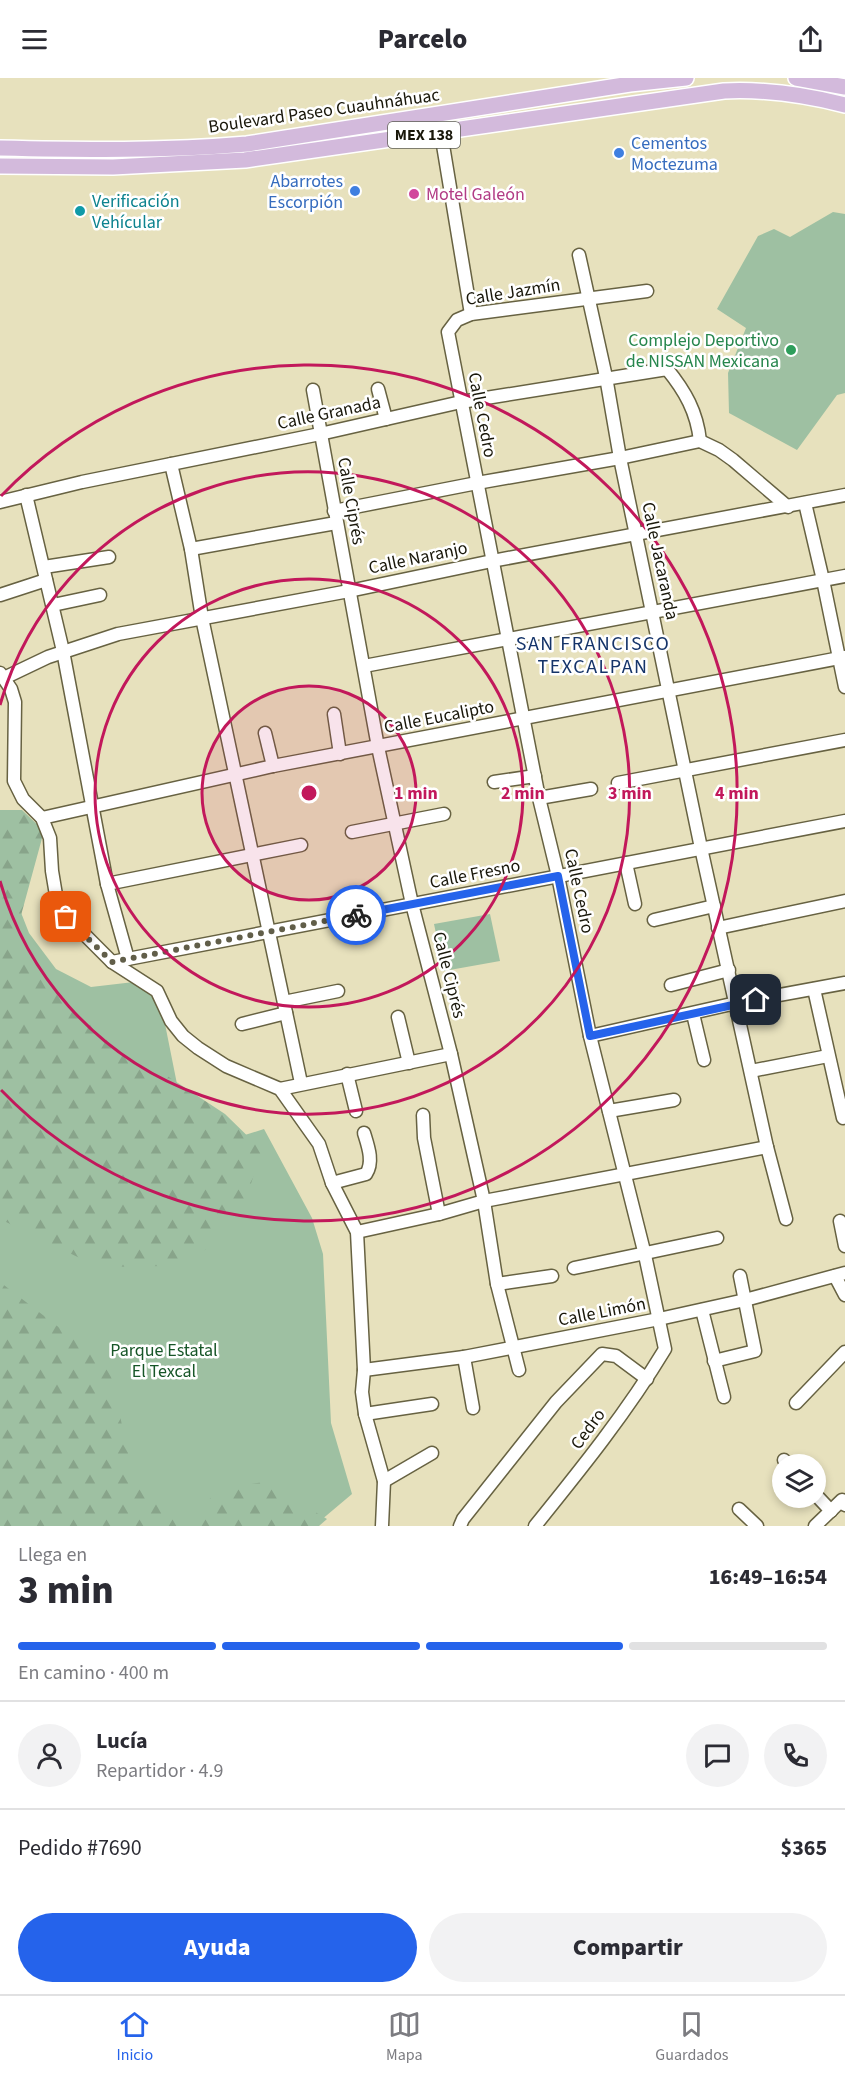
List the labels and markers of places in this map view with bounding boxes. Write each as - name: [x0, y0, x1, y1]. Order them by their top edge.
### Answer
- place label: Cementos Moctezuma: [631, 131, 718, 177]
- marker: Cementos Moctezuma: [612, 146, 626, 160]
- place label: Abarrotes Escorpión: [268, 169, 343, 215]
- place label: Motel Galeón: [426, 182, 525, 207]
- marker: Abarrotes Escorpión: [348, 184, 362, 198]
- marker: Motel Galeón: [407, 187, 421, 201]
- place label: Verificación Vehícular: [92, 189, 180, 235]
- marker: Verificación Vehícular: [73, 204, 87, 218]
- place label: Complejo Deportivo de NISSAN Mexicana: [626, 328, 779, 374]
- marker: Complejo Deportivo de NISSAN Mexicana: [784, 343, 798, 357]
- centre of rings: [299, 783, 319, 803]
- pin: [40, 891, 91, 942]
- pin: [730, 974, 781, 1025]

